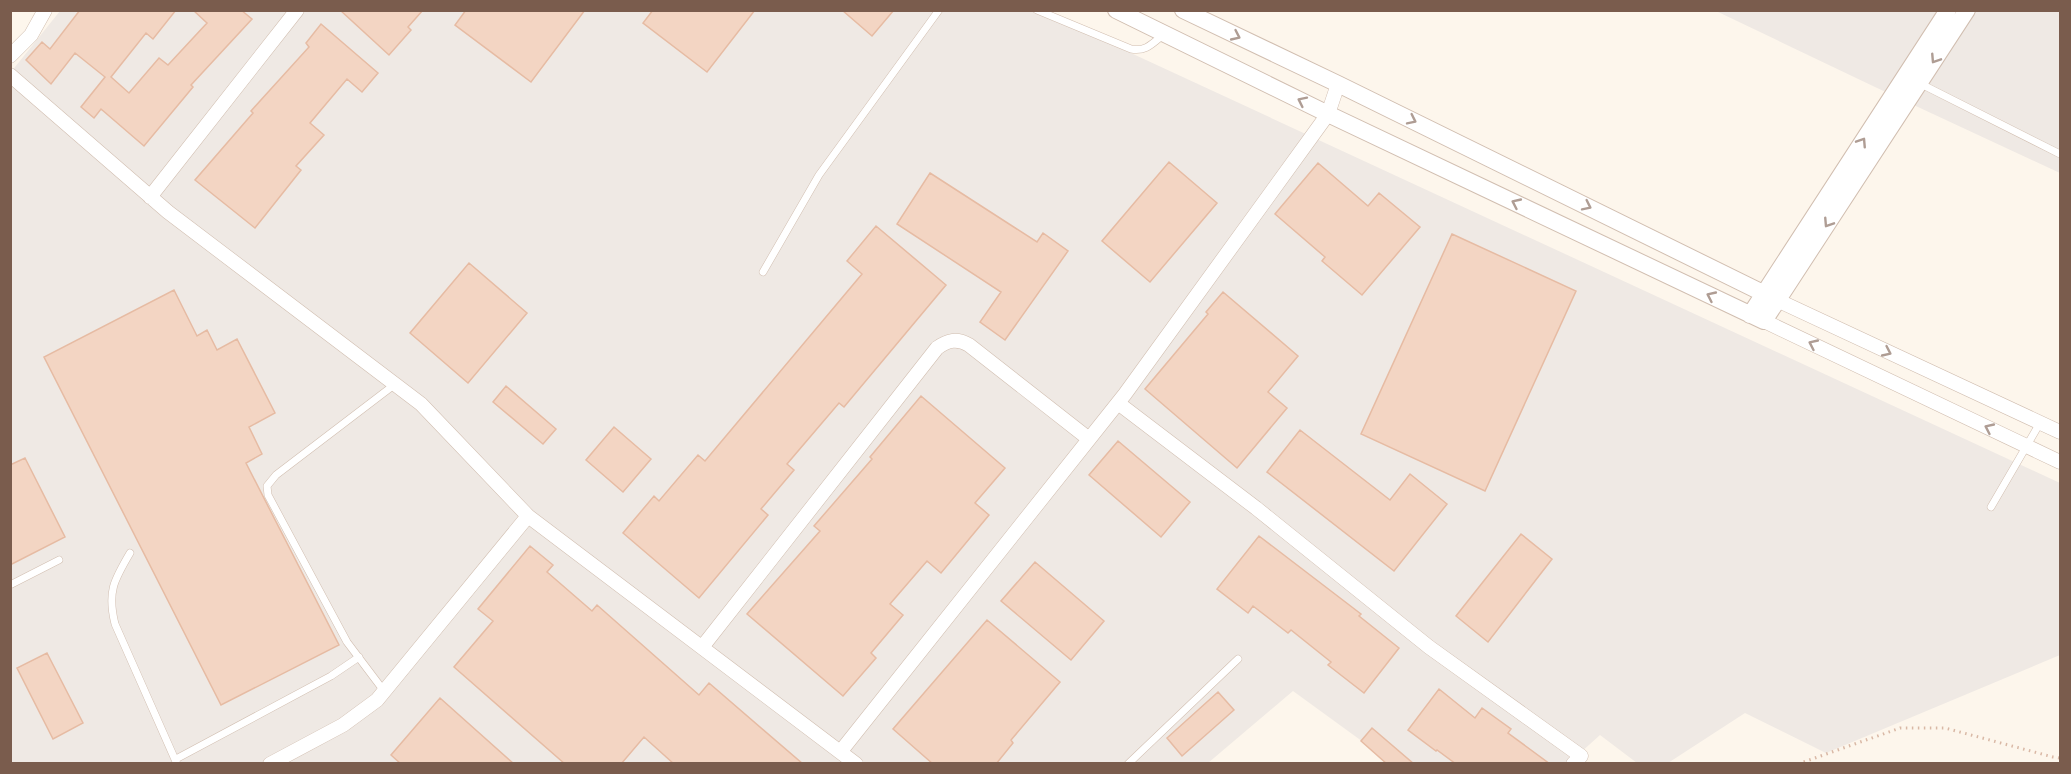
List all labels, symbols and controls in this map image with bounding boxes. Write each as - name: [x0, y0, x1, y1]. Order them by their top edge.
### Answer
- one-way arrow: [1229, 28, 1240, 40]
- one-way arrow: [1931, 53, 1942, 64]
- one-way arrow: [1298, 97, 1309, 109]
- one-way arrow: [1405, 112, 1416, 124]
- one-way arrow: [1855, 138, 1866, 149]
- one-way arrow: [1580, 198, 1591, 210]
- one-way arrow: [1512, 199, 1523, 211]
- one-way arrow: [1824, 216, 1835, 227]
- one-way arrow: [1707, 292, 1718, 304]
- one-way arrow: [1808, 340, 1819, 352]
- one-way arrow: [1881, 344, 1892, 356]
- one-way arrow: [1984, 423, 1995, 435]

